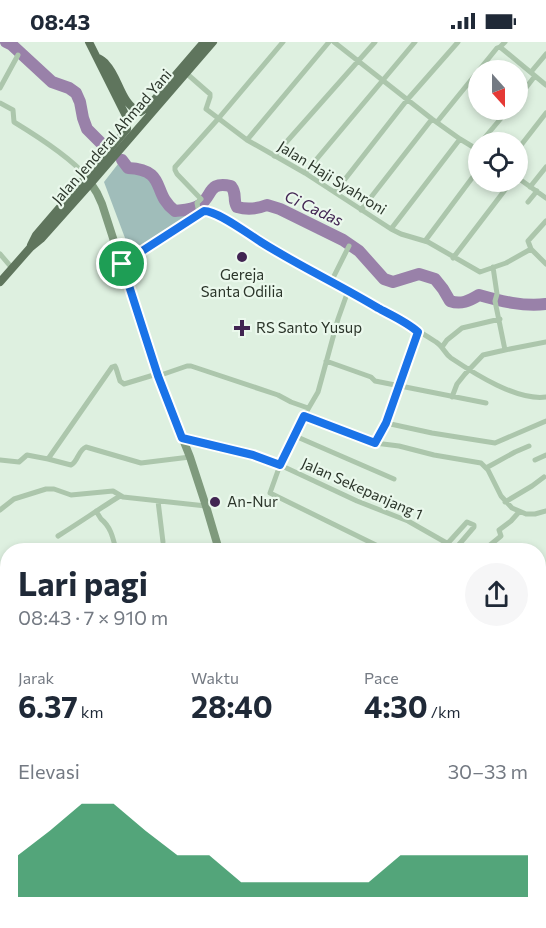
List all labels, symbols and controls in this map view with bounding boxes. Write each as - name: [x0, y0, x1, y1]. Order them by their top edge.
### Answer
- text: 08:43: [30, 8, 90, 35]
- north arrow: [468, 60, 528, 120]
- map controls: [468, 60, 528, 192]
- street label: Jalan Jenderal Ahmad Yani: [48, 65, 175, 208]
- button: locate: [468, 132, 528, 192]
- street label: Jalan Haji Syahroni: [275, 136, 390, 218]
- water label: Ci Cadas: [282, 186, 346, 229]
- pin: [96, 238, 147, 289]
- icon: arrive: [105, 247, 138, 280]
- marker: Gereja Santa Odilia: [235, 250, 249, 264]
- place label: Gereja Santa Odilia: [201, 265, 283, 300]
- place label: RS Santo Yusup: [256, 318, 362, 336]
- marker: RS Santo Yusup: [233, 319, 251, 337]
- street label: Jalan Sekepanjang 1: [299, 453, 426, 523]
- place label: An-Nur: [227, 492, 278, 510]
- marker: An-Nur: [208, 495, 222, 509]
- text: Lari pagi: [18, 562, 148, 603]
- button: share: [465, 563, 528, 626]
- text: 08:43 · 7 × 910 m: [18, 605, 168, 629]
- text: Jarak: [18, 668, 54, 687]
- text: Waktu: [191, 668, 239, 687]
- text: Pace: [364, 668, 399, 687]
- text: 6.37: [18, 687, 78, 724]
- text: 28:40: [191, 687, 273, 724]
- text: 4:30: [364, 687, 428, 724]
- text: km: [78, 702, 103, 721]
- text: /km: [428, 702, 461, 721]
- text: Elevasi: [18, 759, 80, 783]
- text: 30–33 m: [448, 759, 528, 783]

